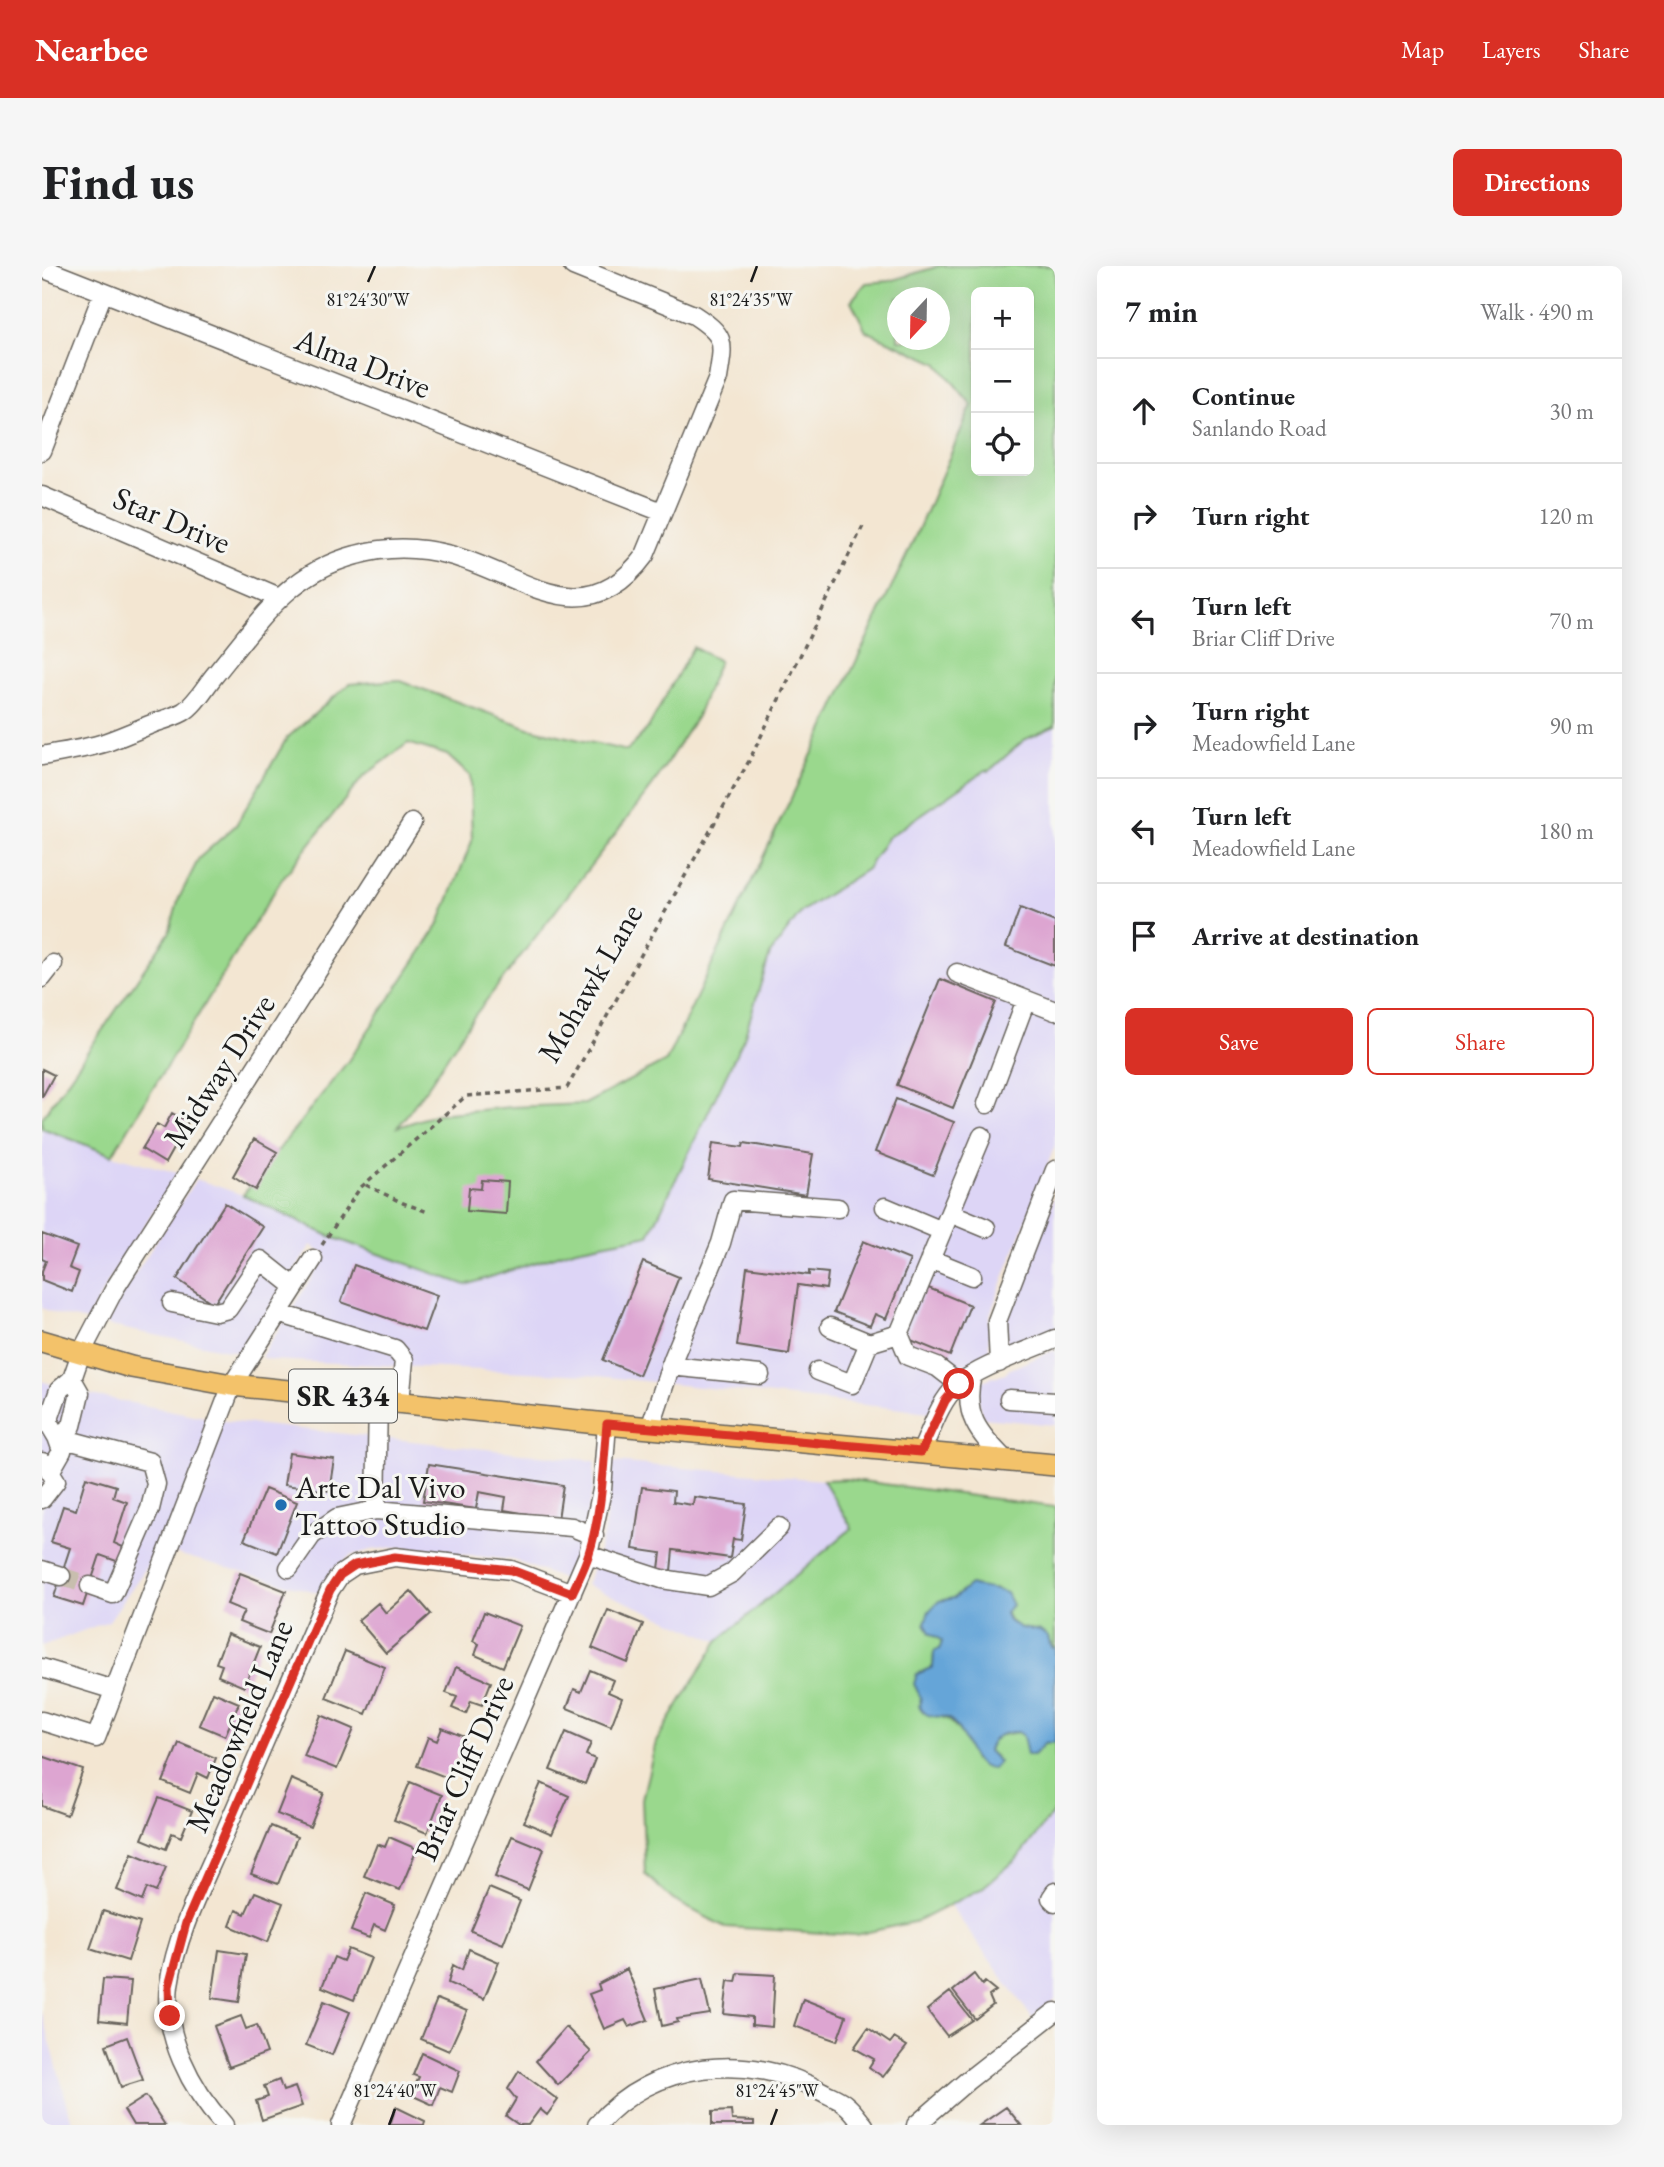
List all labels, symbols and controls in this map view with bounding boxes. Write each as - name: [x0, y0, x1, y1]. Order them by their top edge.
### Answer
- text: Nearbee: [35, 28, 148, 71]
- text: Map: [1401, 34, 1444, 65]
- text: Layers: [1482, 34, 1541, 65]
- text: Share: [1579, 34, 1629, 65]
- button: Directions: [1453, 149, 1622, 216]
- text: Find us: [42, 150, 194, 214]
- north arrow: [887, 287, 950, 350]
- map controls: [971, 287, 1034, 476]
- button: +: [971, 287, 1034, 350]
- text: 81°24'30"W: [326, 288, 410, 311]
- text: 81°24'35"W: [709, 288, 793, 311]
- text: 7 min: [1125, 292, 1198, 331]
- text: Walk · 490 m: [1480, 297, 1594, 327]
- street label: Alma Drive: [288, 318, 437, 408]
- button: −: [971, 350, 1034, 413]
- text: Continue: [1192, 379, 1295, 413]
- icon: ahead: [1125, 392, 1163, 430]
- text: 30 m: [1549, 396, 1594, 426]
- button: locate: [971, 413, 1034, 476]
- text: Sanlando Road: [1192, 413, 1327, 443]
- street label: Star Drive: [107, 477, 237, 563]
- icon: right: [1125, 497, 1163, 535]
- text: Turn right: [1192, 499, 1310, 533]
- text: 120 m: [1538, 501, 1594, 531]
- text: Turn left: [1192, 589, 1291, 623]
- icon: left: [1125, 602, 1163, 640]
- text: 70 m: [1549, 606, 1594, 636]
- text: Briar Cliff Drive: [1192, 623, 1335, 653]
- text: Turn right: [1192, 694, 1310, 728]
- icon: right: [1125, 707, 1163, 745]
- text: 90 m: [1549, 711, 1594, 741]
- text: Meadowfield Lane: [1192, 728, 1355, 758]
- text: Turn left: [1192, 799, 1291, 833]
- icon: left: [1125, 812, 1163, 850]
- text: 180 m: [1538, 816, 1594, 846]
- text: Meadowfield Lane: [1192, 833, 1355, 863]
- street label: Mohawk Lane: [528, 896, 652, 1070]
- icon: arrive: [1125, 917, 1163, 955]
- text: Arrive at destination: [1192, 919, 1419, 953]
- street label: Midway Drive: [154, 986, 284, 1156]
- button: Save: [1125, 1008, 1353, 1075]
- button: Share: [1367, 1008, 1594, 1075]
- route start: [943, 1368, 974, 1399]
- road number: SR 434: [289, 1370, 397, 1422]
- place label: Arte Dal Vivo Tattoo Studio: [294, 1466, 466, 1545]
- marker: Arte Dal Vivo Tattoo Studio: [273, 1497, 289, 1513]
- street label: Meadowfield Lane: [175, 1613, 303, 1839]
- street label: Briar Cliff Drive: [404, 1669, 524, 1867]
- route end: [154, 2000, 185, 2031]
- text: 81°24'40"W: [353, 2079, 437, 2102]
- text: 81°24'45"W: [735, 2079, 819, 2102]

